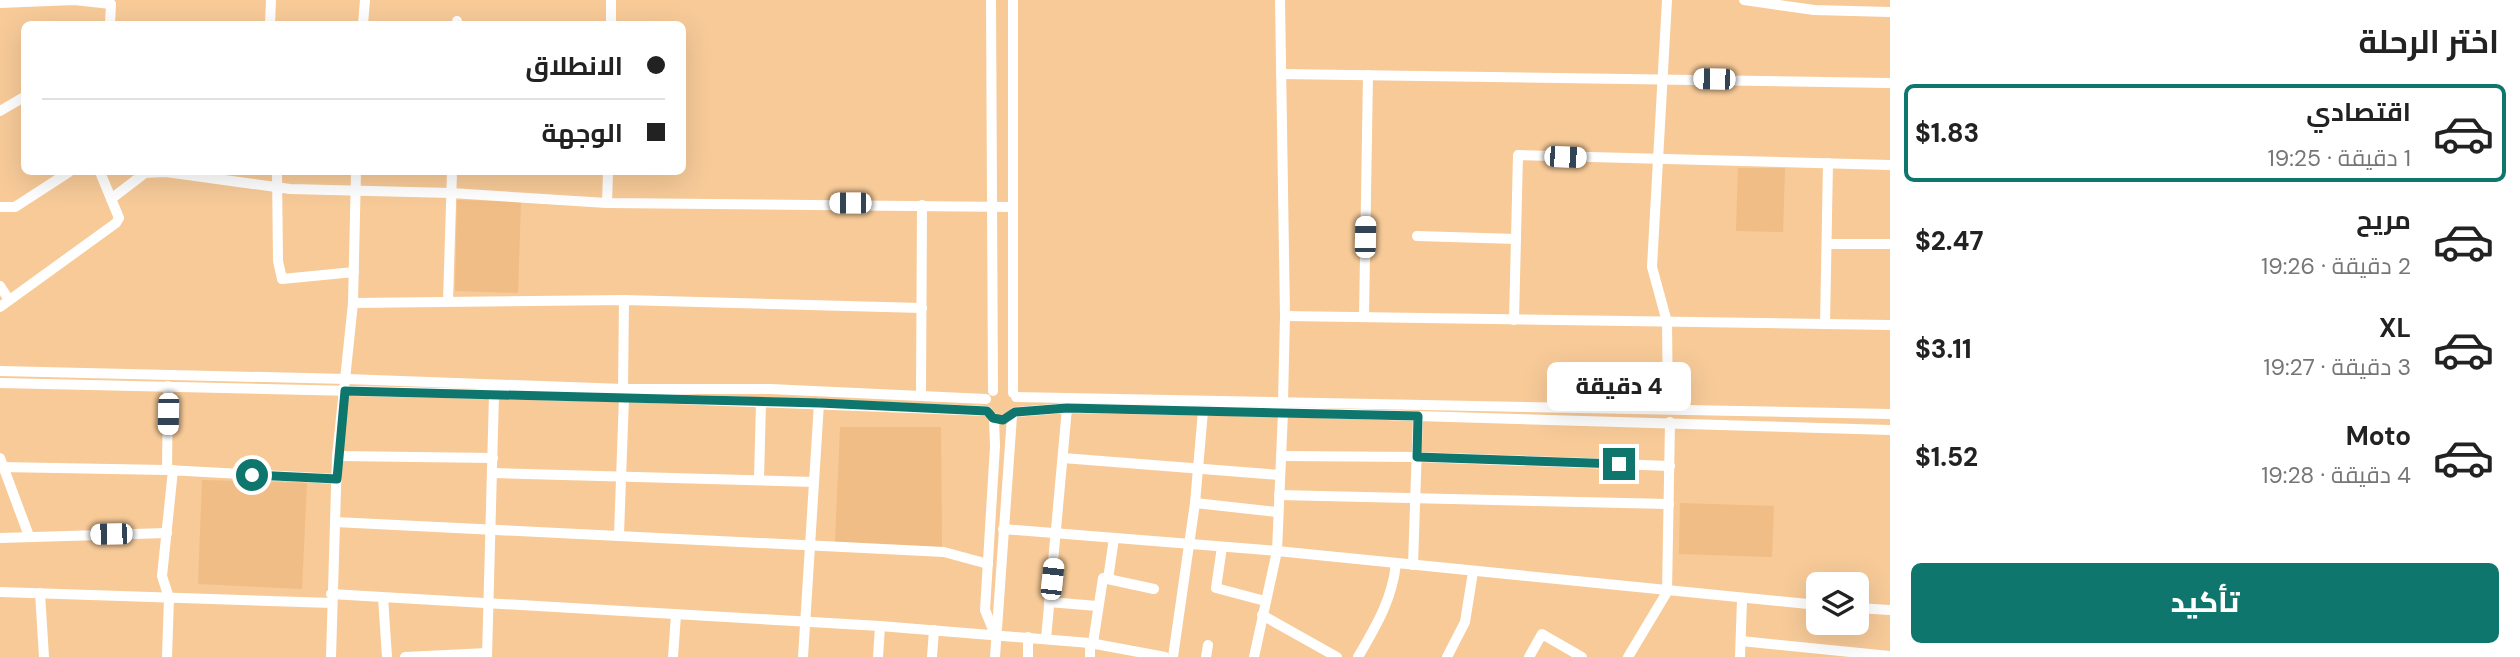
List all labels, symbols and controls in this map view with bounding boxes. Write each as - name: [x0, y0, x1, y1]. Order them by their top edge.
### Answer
- text: اختر الرحلة: [2358, 21, 2499, 63]
- text: الانطلاق: [525, 49, 623, 83]
- car: [1693, 68, 1736, 90]
- text: اقتصادي: [2306, 95, 2411, 129]
- icon: car: [2432, 102, 2495, 165]
- text: الوجهة: [542, 116, 623, 150]
- text: $1.83: [1915, 116, 1979, 150]
- text: 1 دقيقة · 19:25: [2268, 143, 2411, 173]
- car: [1544, 146, 1587, 168]
- car: [830, 193, 872, 214]
- text: مريح: [2356, 203, 2411, 237]
- icon: car: [2432, 210, 2495, 273]
- car: [1355, 216, 1376, 258]
- text: $2.47: [1915, 224, 1983, 258]
- text: 2 دقيقة · 19:26: [2261, 251, 2411, 281]
- text: XL: [2379, 311, 2411, 345]
- icon: car: [2432, 318, 2495, 381]
- text: $3.11: [1915, 332, 1971, 366]
- text: 3 دقيقة · 19:27: [2263, 352, 2411, 382]
- callout: 4 دقيقة: [1547, 363, 1691, 412]
- text: 4 دقيقة: [1575, 371, 1663, 401]
- car: [158, 393, 179, 435]
- text: Moto: [2346, 419, 2411, 453]
- icon: car: [2432, 426, 2495, 489]
- text: $1.52: [1915, 440, 1978, 474]
- route end: [1603, 448, 1635, 480]
- route start: [236, 459, 268, 491]
- text: 4 دقيقة · 19:28: [2261, 460, 2411, 490]
- car: [90, 523, 133, 545]
- car: [1040, 557, 1065, 601]
- button: تأكيد: [1911, 563, 2499, 643]
- map controls: [1806, 572, 1869, 635]
- button: layers: [1806, 572, 1869, 635]

